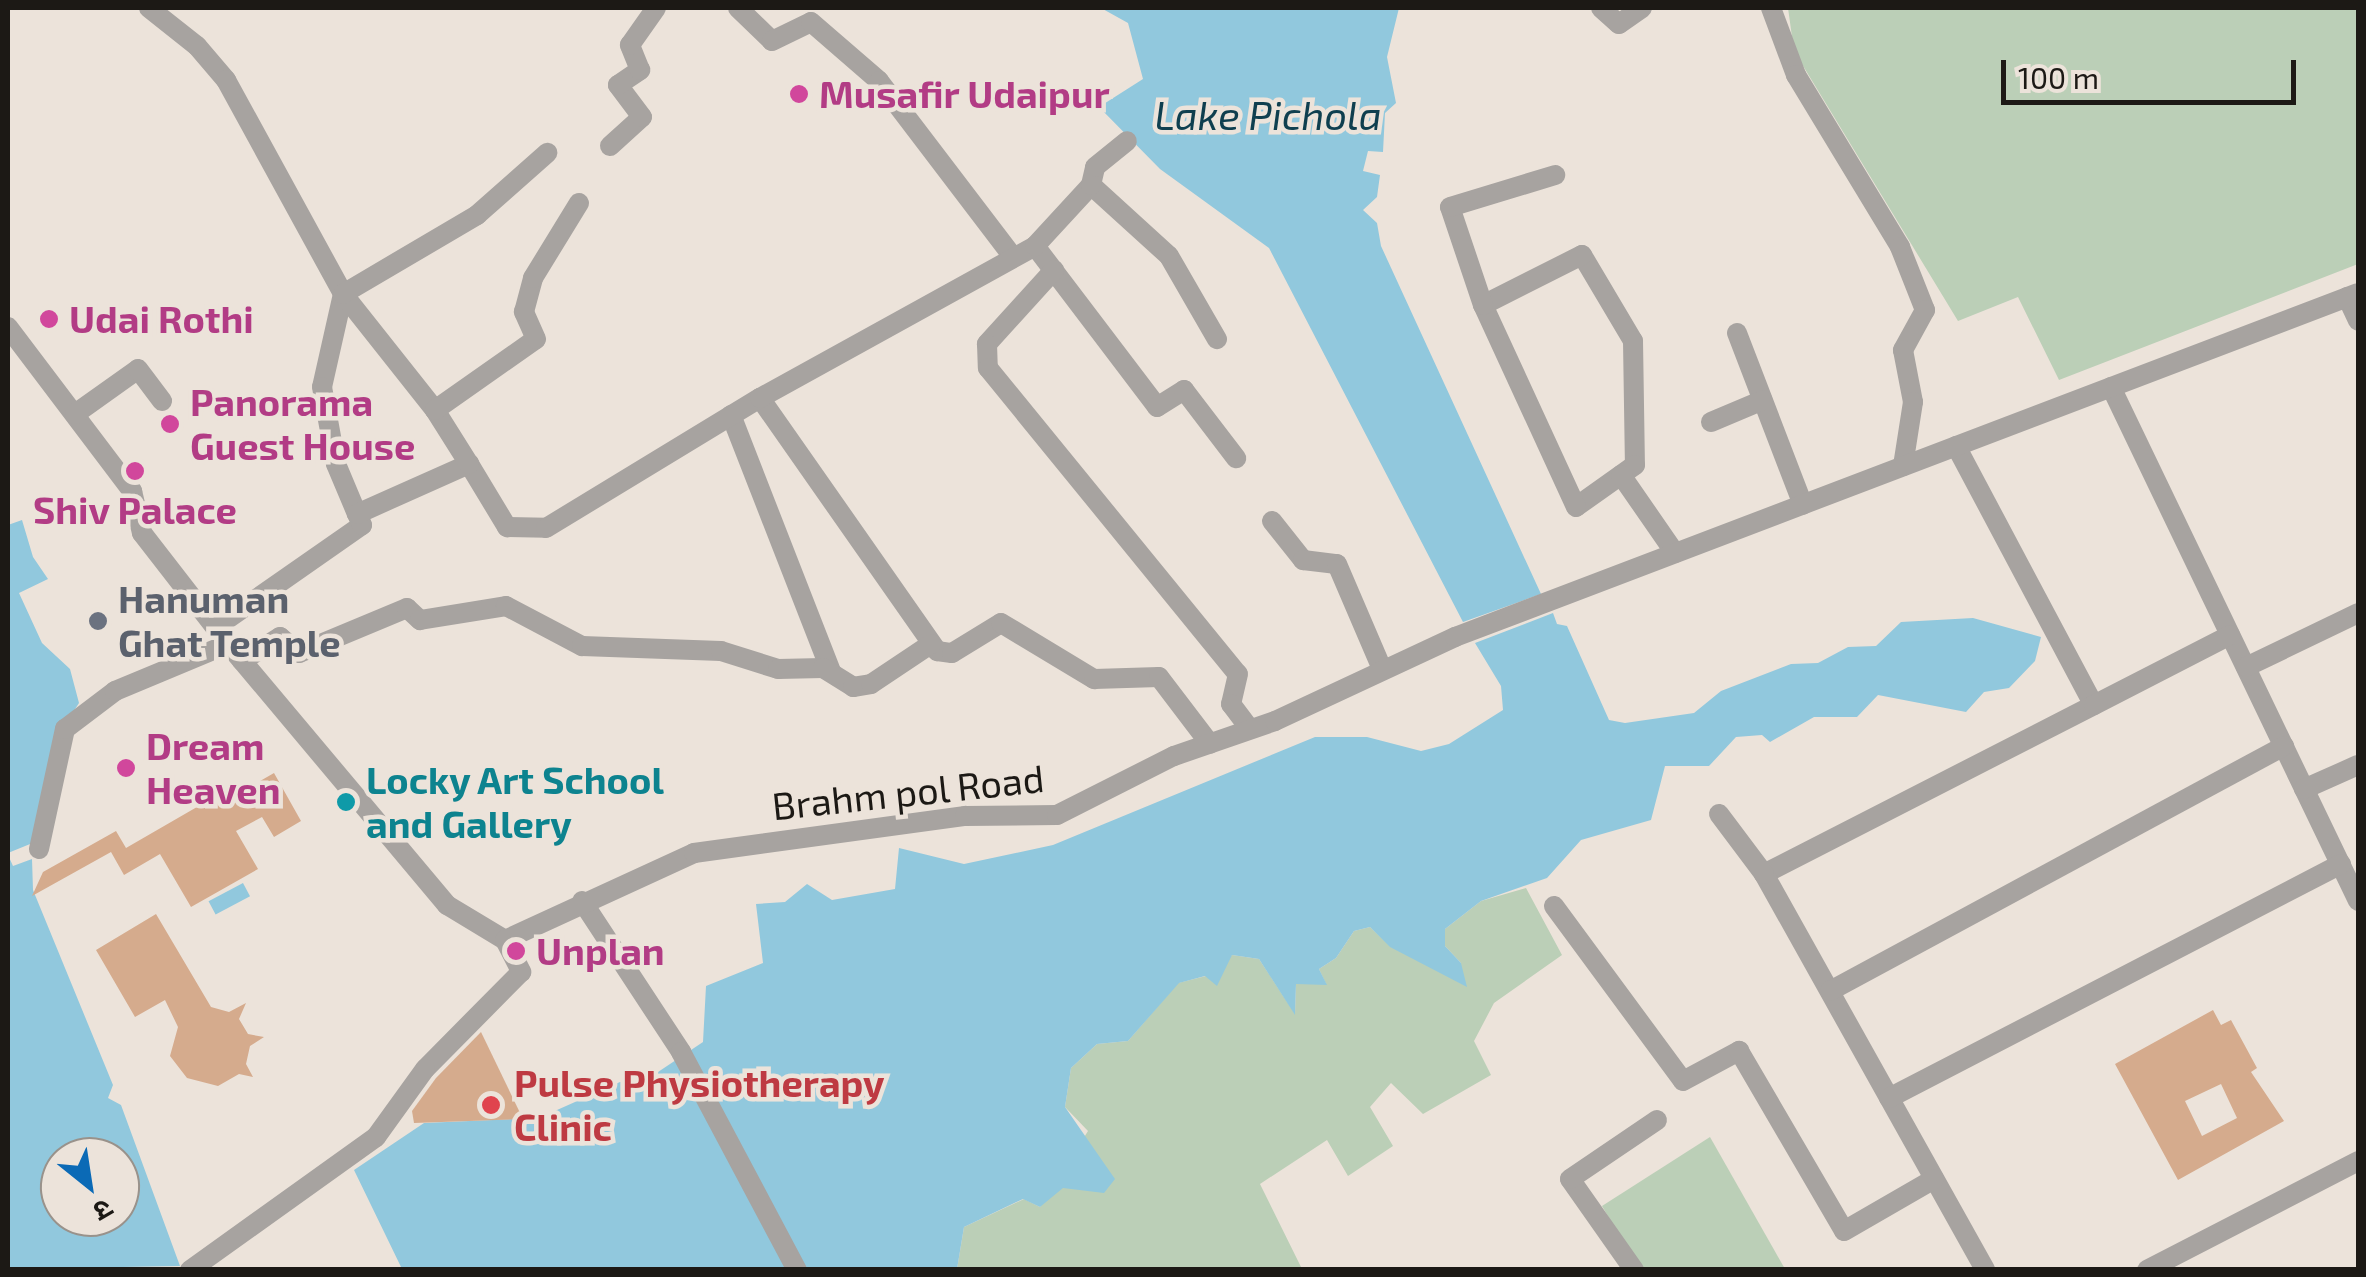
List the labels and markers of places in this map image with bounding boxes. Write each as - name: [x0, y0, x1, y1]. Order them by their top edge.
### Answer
- place label: Musafir Udaipur: [819, 71, 1110, 117]
- marker: Musafir Udaipur: [788, 83, 810, 105]
- place label: Udai Rothi: [69, 296, 254, 342]
- marker: Udai Rothi: [38, 308, 60, 330]
- place label: Panorama Guest House: [190, 379, 415, 468]
- marker: Panorama Guest House: [159, 413, 181, 435]
- marker: Shiv Palace: [124, 460, 146, 482]
- place label: Shiv Palace: [33, 487, 237, 533]
- place label: Hanuman Ghat Temple: [118, 576, 342, 666]
- marker: Hanuman Ghat Temple: [87, 610, 109, 632]
- place label: Dream Heaven: [146, 723, 281, 812]
- marker: Dream Heaven: [115, 757, 137, 779]
- place label: Locky Art School and Gallery: [366, 757, 666, 846]
- marker: Locky Art School and Gallery: [335, 791, 357, 813]
- place label: Unplan: [536, 928, 665, 974]
- marker: Unplan: [505, 940, 527, 962]
- place label: Pulse Physiotherapy Clinic: [514, 1060, 885, 1150]
- marker: Pulse Physiotherapy Clinic: [478, 1092, 504, 1118]

